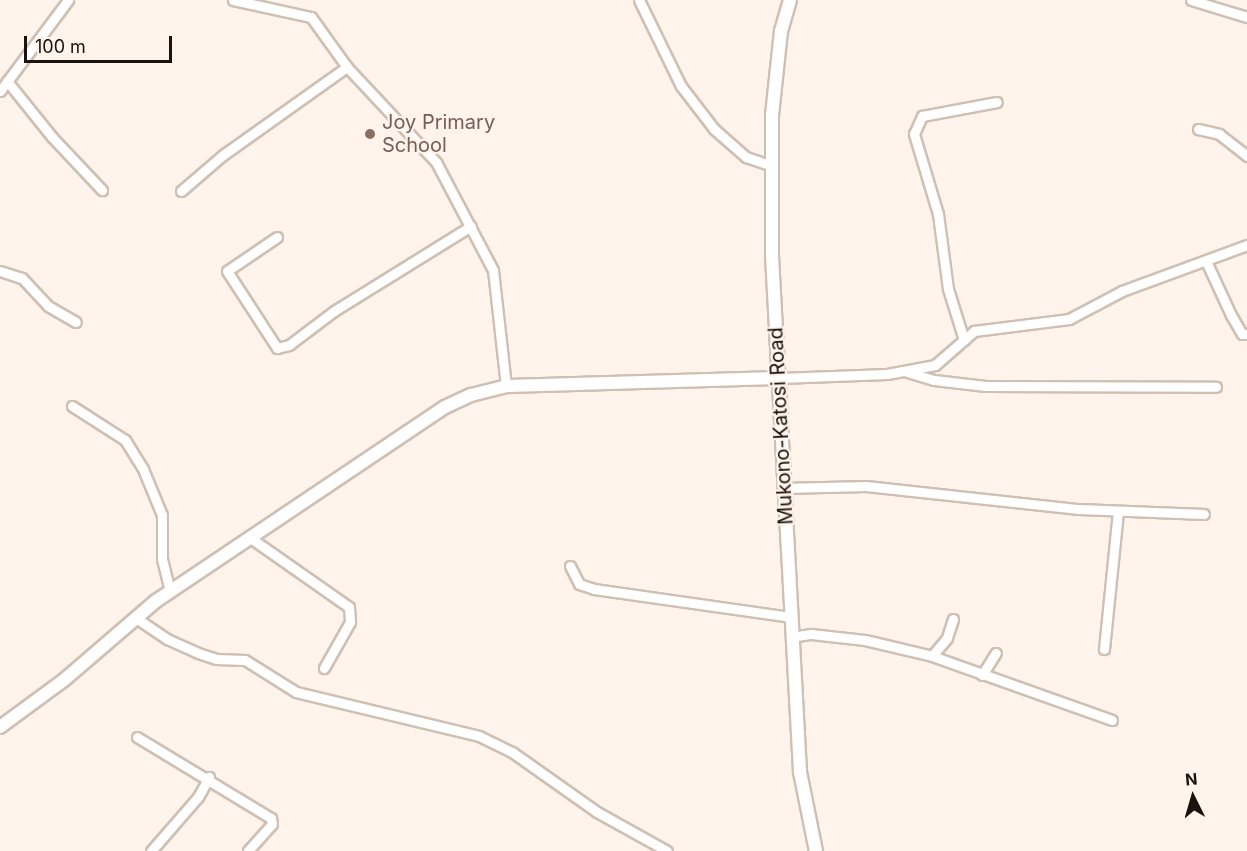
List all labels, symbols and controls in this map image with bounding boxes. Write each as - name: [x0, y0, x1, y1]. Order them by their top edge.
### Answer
- scale bar: [27, 24, 176, 62]
- text: 100 m: [35, 36, 86, 57]
- place label: Joy Primary School: [382, 110, 495, 157]
- marker: Joy Primary School: [363, 127, 377, 141]
- street label: Mukono-Katosi Road: [764, 327, 798, 525]
- north arrow: [1163, 767, 1223, 827]
- text: N: [1184, 769, 1198, 790]

